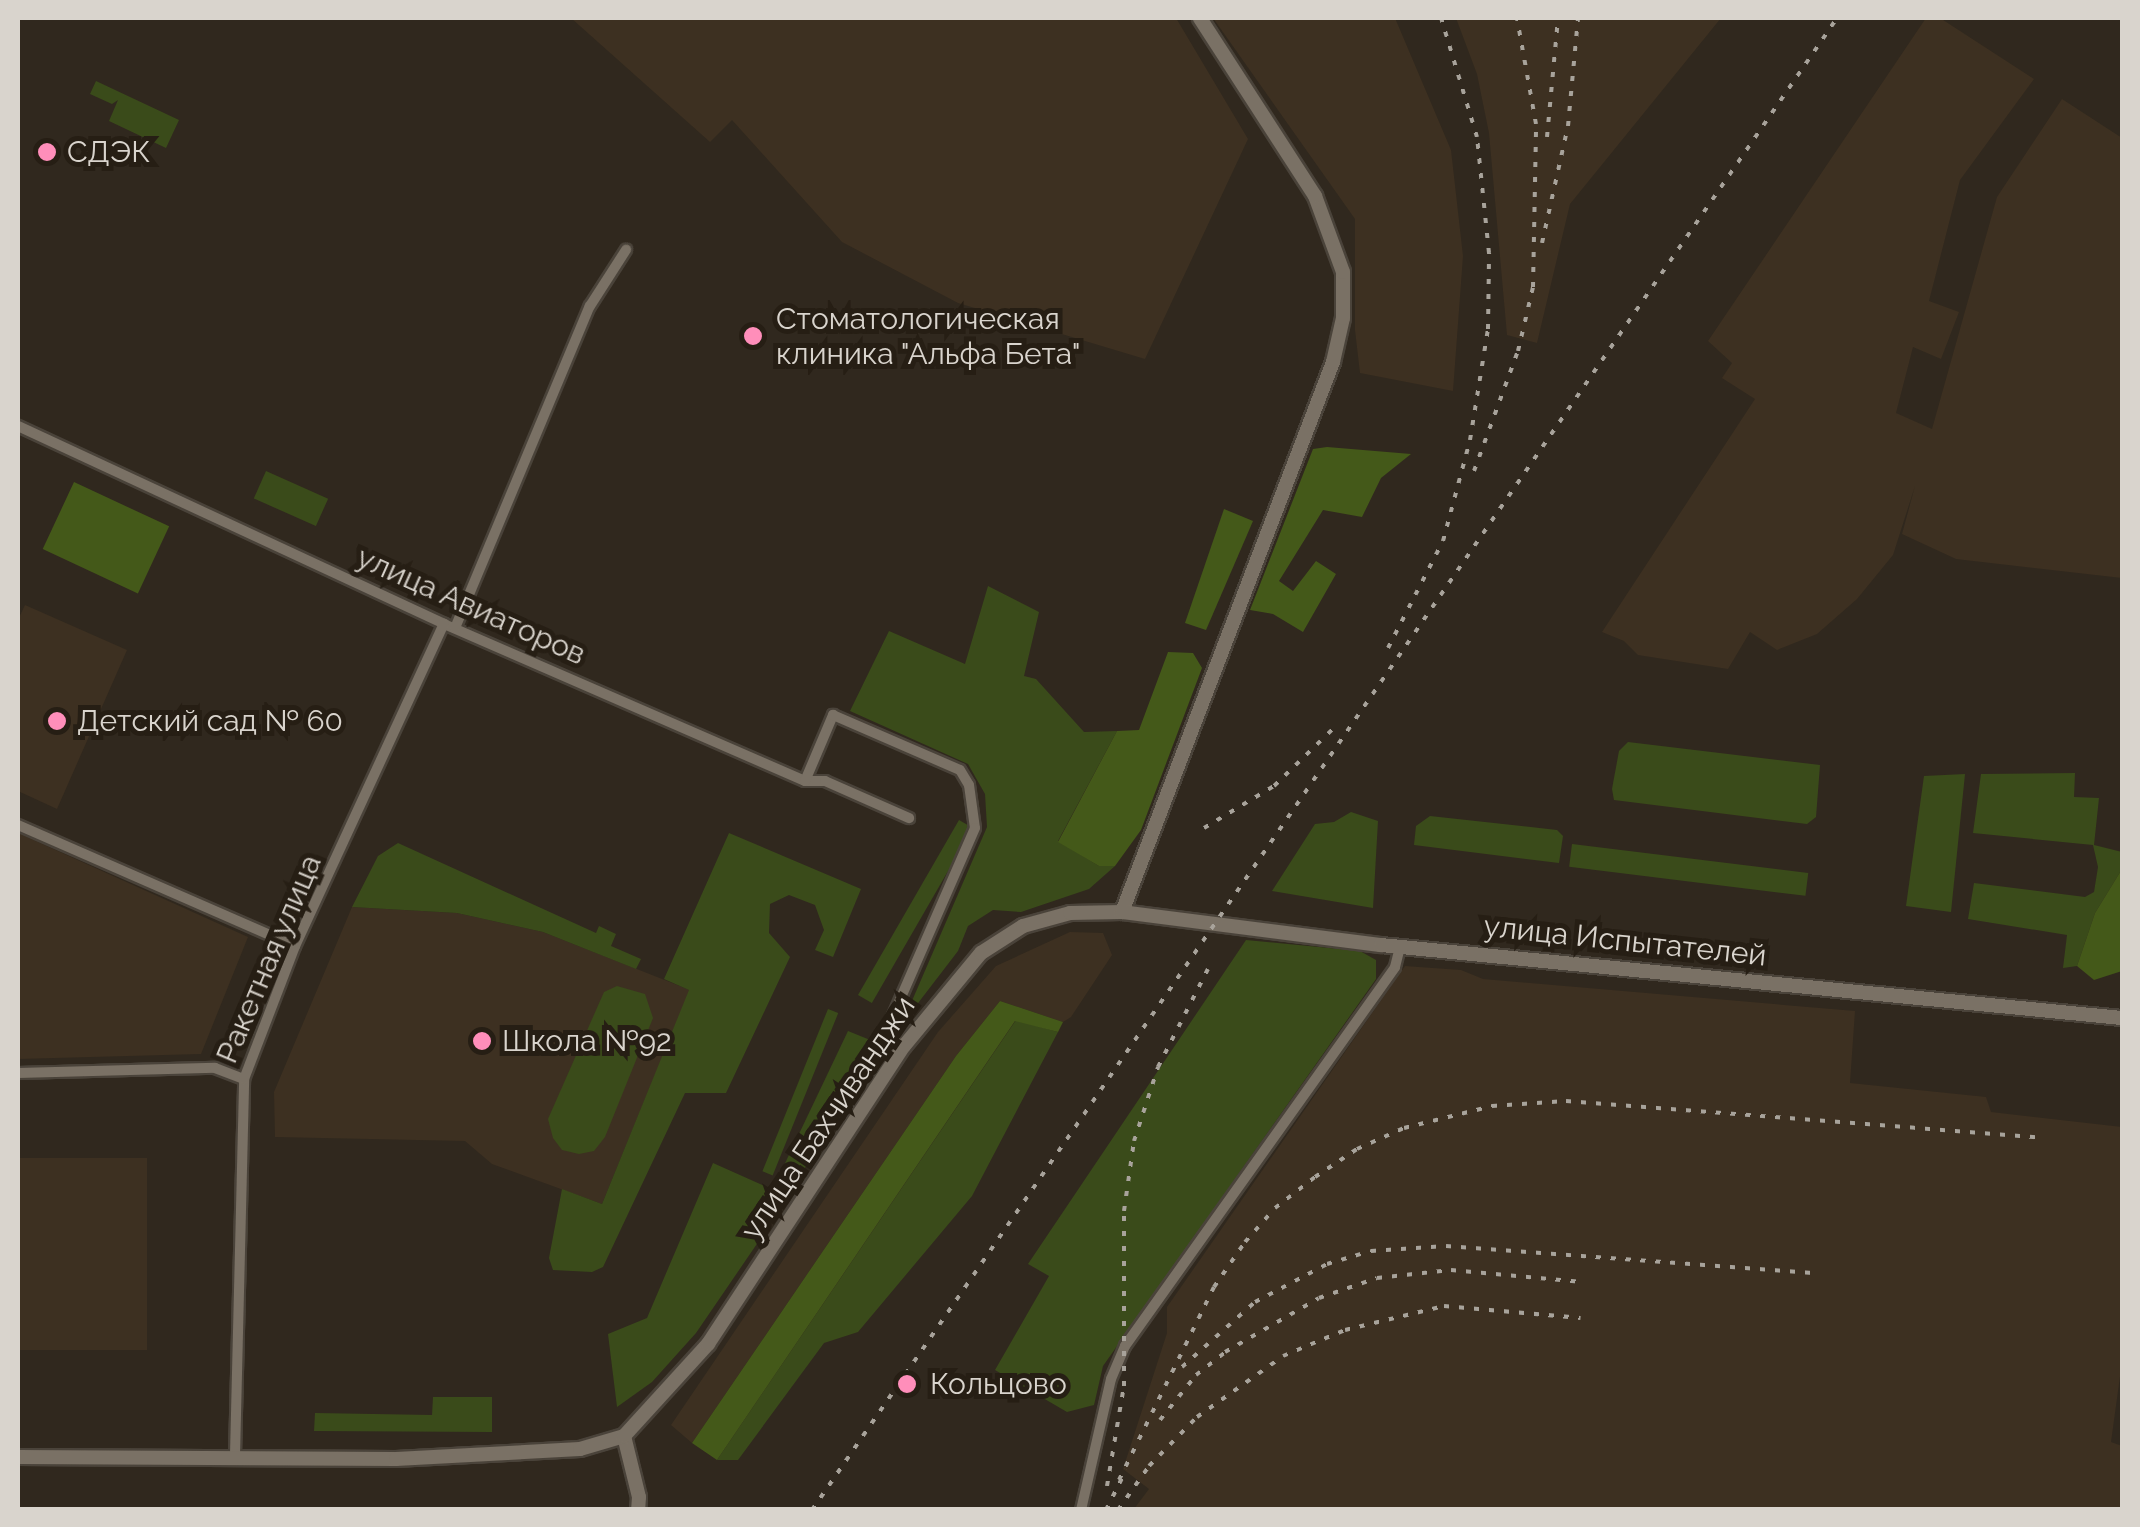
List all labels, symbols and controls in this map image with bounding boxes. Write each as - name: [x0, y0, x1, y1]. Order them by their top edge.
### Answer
- place label: СДЭК: [67, 134, 150, 170]
- marker: СДЭК: [36, 141, 58, 163]
- place label: Стоматологическая клиника "Альфа Бета": [776, 301, 1081, 372]
- marker: Стоматологическая клиника "Альфа Бета": [740, 323, 766, 349]
- street label: улица Авиаторов: [351, 539, 591, 673]
- place label: Детский сад № 60: [77, 703, 343, 739]
- marker: Детский сад № 60: [46, 710, 68, 732]
- street label: Ракетная улица: [209, 849, 329, 1069]
- street label: улица Испытателей: [1482, 908, 1768, 974]
- street label: улица Бахчиванджи: [733, 990, 923, 1246]
- place label: Школа №92: [502, 1023, 672, 1059]
- marker: Школа №92: [471, 1030, 493, 1052]
- place label: Кольцово: [930, 1366, 1067, 1402]
- marker: Кольцово: [894, 1371, 920, 1397]

